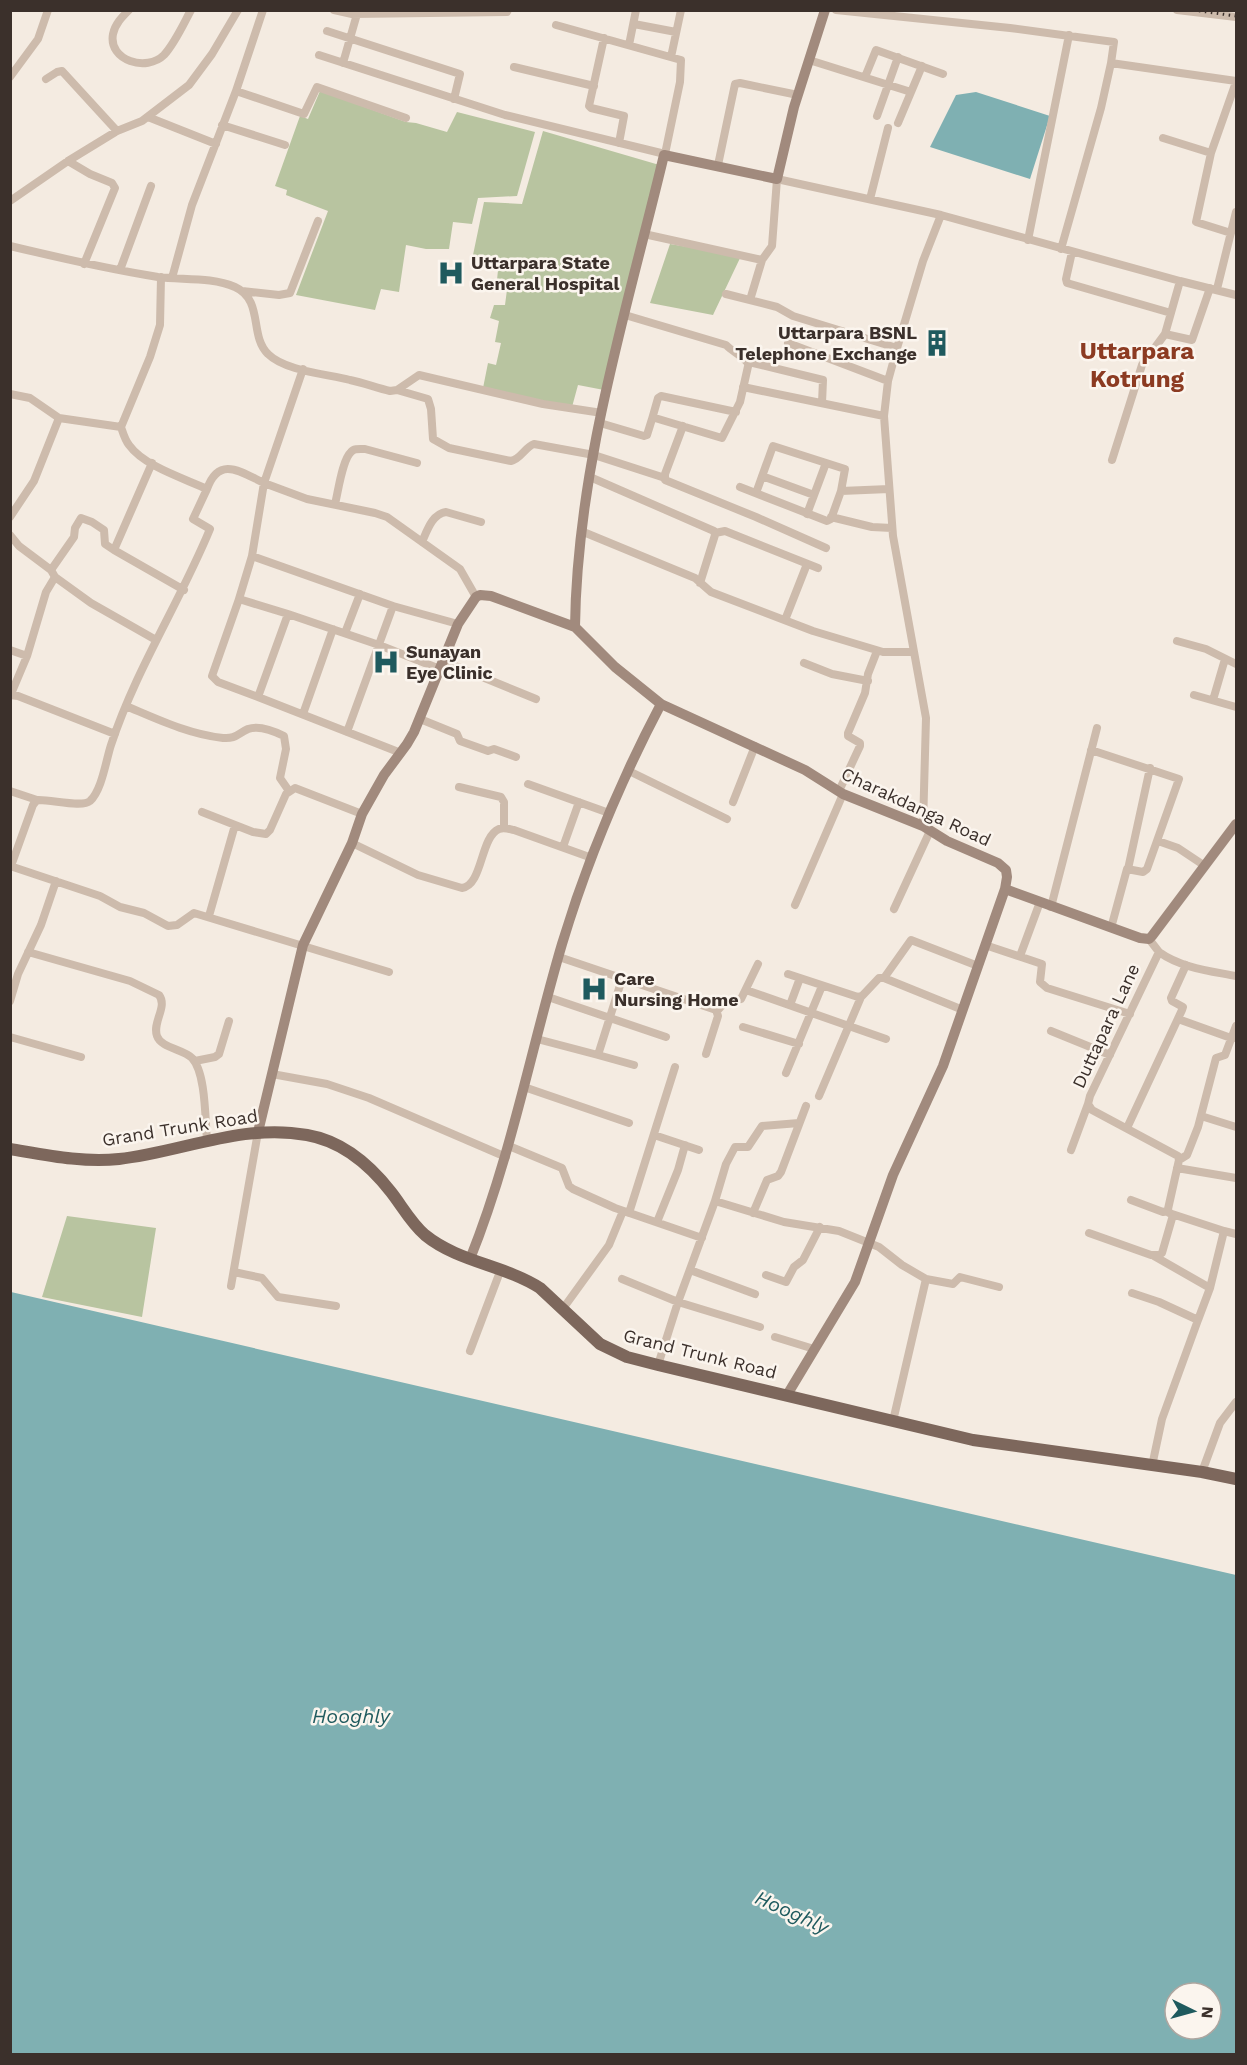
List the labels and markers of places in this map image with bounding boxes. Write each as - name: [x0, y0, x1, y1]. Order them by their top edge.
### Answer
- place label: Uttarpara State General Hospital: [471, 252, 619, 294]
- hospital icon: Uttarpara State General Hospital: [436, 258, 466, 288]
- place label: Uttarpara BSNL Telephone Exchange: [735, 322, 917, 364]
- building icon: Uttarpara BSNL Telephone Exchange: [922, 328, 952, 358]
- place label: Sunayan Eye Clinic: [406, 641, 493, 683]
- hospital icon: Sunayan Eye Clinic: [371, 647, 401, 677]
- place label: Care Nursing Home: [614, 968, 739, 1010]
- hospital icon: Care Nursing Home: [579, 974, 609, 1004]

